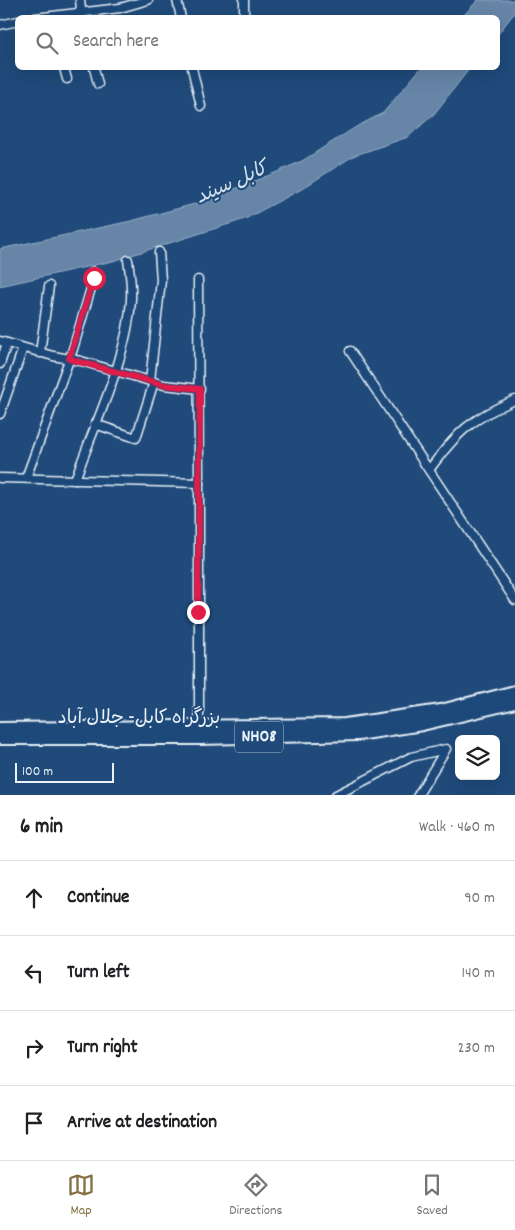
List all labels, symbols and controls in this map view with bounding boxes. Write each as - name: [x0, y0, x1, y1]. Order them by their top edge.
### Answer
- search box: [15, 15, 500, 70]
- icon: search: [33, 29, 61, 57]
- text: Search here: [73, 29, 159, 56]
- water label: کابل سيند: [191, 154, 276, 212]
- route start: [83, 267, 106, 290]
- route end: [187, 601, 210, 624]
- street label: بزرگراه کابل- جلال آباد: [58, 706, 220, 733]
- road number: NH08: [235, 722, 283, 752]
- map controls: [455, 735, 500, 780]
- button: layers: [455, 735, 500, 780]
- scale bar: [15, 760, 114, 783]
- text: 100 m: [22, 762, 53, 782]
- text: 6 min: [20, 813, 63, 843]
- text: Walk · 460 m: [419, 816, 495, 839]
- icon: ahead: [20, 884, 48, 912]
- text: Continue: [67, 885, 129, 912]
- text: 90 m: [464, 887, 495, 910]
- icon: left: [20, 959, 48, 987]
- text: Turn left: [67, 960, 130, 987]
- text: 140 m: [461, 962, 495, 985]
- icon: right: [20, 1034, 48, 1062]
- text: Turn right: [67, 1035, 138, 1062]
- text: 230 m: [458, 1037, 495, 1060]
- icon: arrive: [20, 1109, 48, 1137]
- text: Arrive at destination: [67, 1110, 217, 1137]
- tab: Map: [67, 1171, 95, 1221]
- tab: Directions: [229, 1171, 282, 1221]
- tab: Saved: [417, 1171, 448, 1221]

